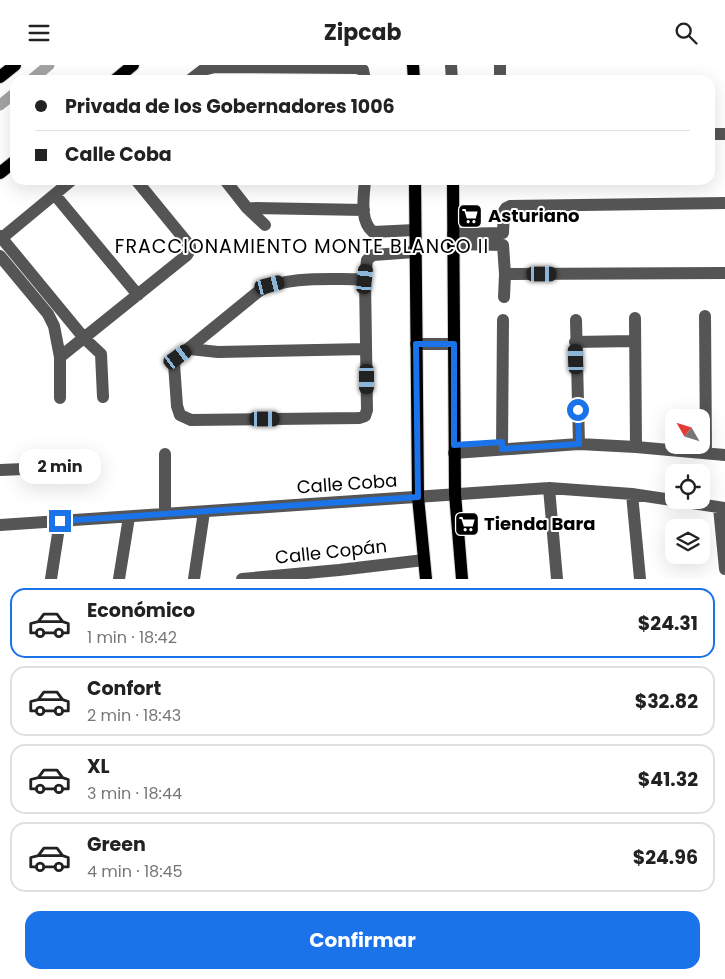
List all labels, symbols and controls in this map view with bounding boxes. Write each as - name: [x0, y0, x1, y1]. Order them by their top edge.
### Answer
- text: Zipcab: [324, 17, 401, 48]
- icon: menu: [25, 19, 53, 47]
- icon: search: [672, 19, 700, 47]
- text: Privada de los Gobernadores 1006: [65, 93, 395, 120]
- text: Calle Coba: [65, 141, 172, 168]
- supermarket icon: Asturiano: [457, 203, 483, 229]
- place label: Asturiano: [488, 203, 580, 228]
- district label: FRACCIONAMIENTO MONTE BLANCO II: [115, 233, 489, 260]
- car: [355, 263, 374, 295]
- car: [527, 267, 557, 282]
- car: [253, 274, 286, 296]
- car: [161, 342, 194, 372]
- car: [567, 344, 584, 374]
- car: [359, 364, 374, 394]
- route start: [567, 399, 589, 421]
- north arrow: [665, 409, 710, 454]
- map controls: [665, 409, 710, 564]
- car: [250, 412, 280, 427]
- callout: 2 min: [19, 449, 101, 483]
- text: 2 min: [38, 455, 82, 478]
- button: locate: [665, 464, 710, 509]
- street label: Calle Coba: [296, 468, 398, 499]
- route end: [49, 510, 71, 532]
- supermarket icon: Tienda Bara: [454, 511, 480, 537]
- place label: Tienda Bara: [484, 511, 595, 536]
- button: layers: [665, 519, 710, 564]
- street label: Calle Copán: [274, 533, 388, 570]
- text: Económico: [87, 597, 195, 624]
- icon: car: [27, 601, 72, 646]
- text: $24.31: [638, 610, 698, 637]
- text: 1 min · 18:42: [87, 626, 177, 649]
- text: Confort: [87, 675, 161, 702]
- icon: car: [27, 679, 72, 724]
- text: $32.82: [635, 688, 698, 715]
- text: 2 min · 18:43: [87, 704, 181, 727]
- text: XL: [87, 753, 110, 780]
- icon: car: [27, 757, 72, 802]
- text: $41.32: [638, 766, 698, 793]
- text: 3 min · 18:44: [87, 782, 182, 805]
- text: Green: [87, 831, 146, 858]
- icon: car: [27, 835, 72, 880]
- text: $24.96: [633, 844, 698, 871]
- text: 4 min · 18:45: [87, 860, 183, 883]
- button: Confirmar: [25, 911, 700, 969]

